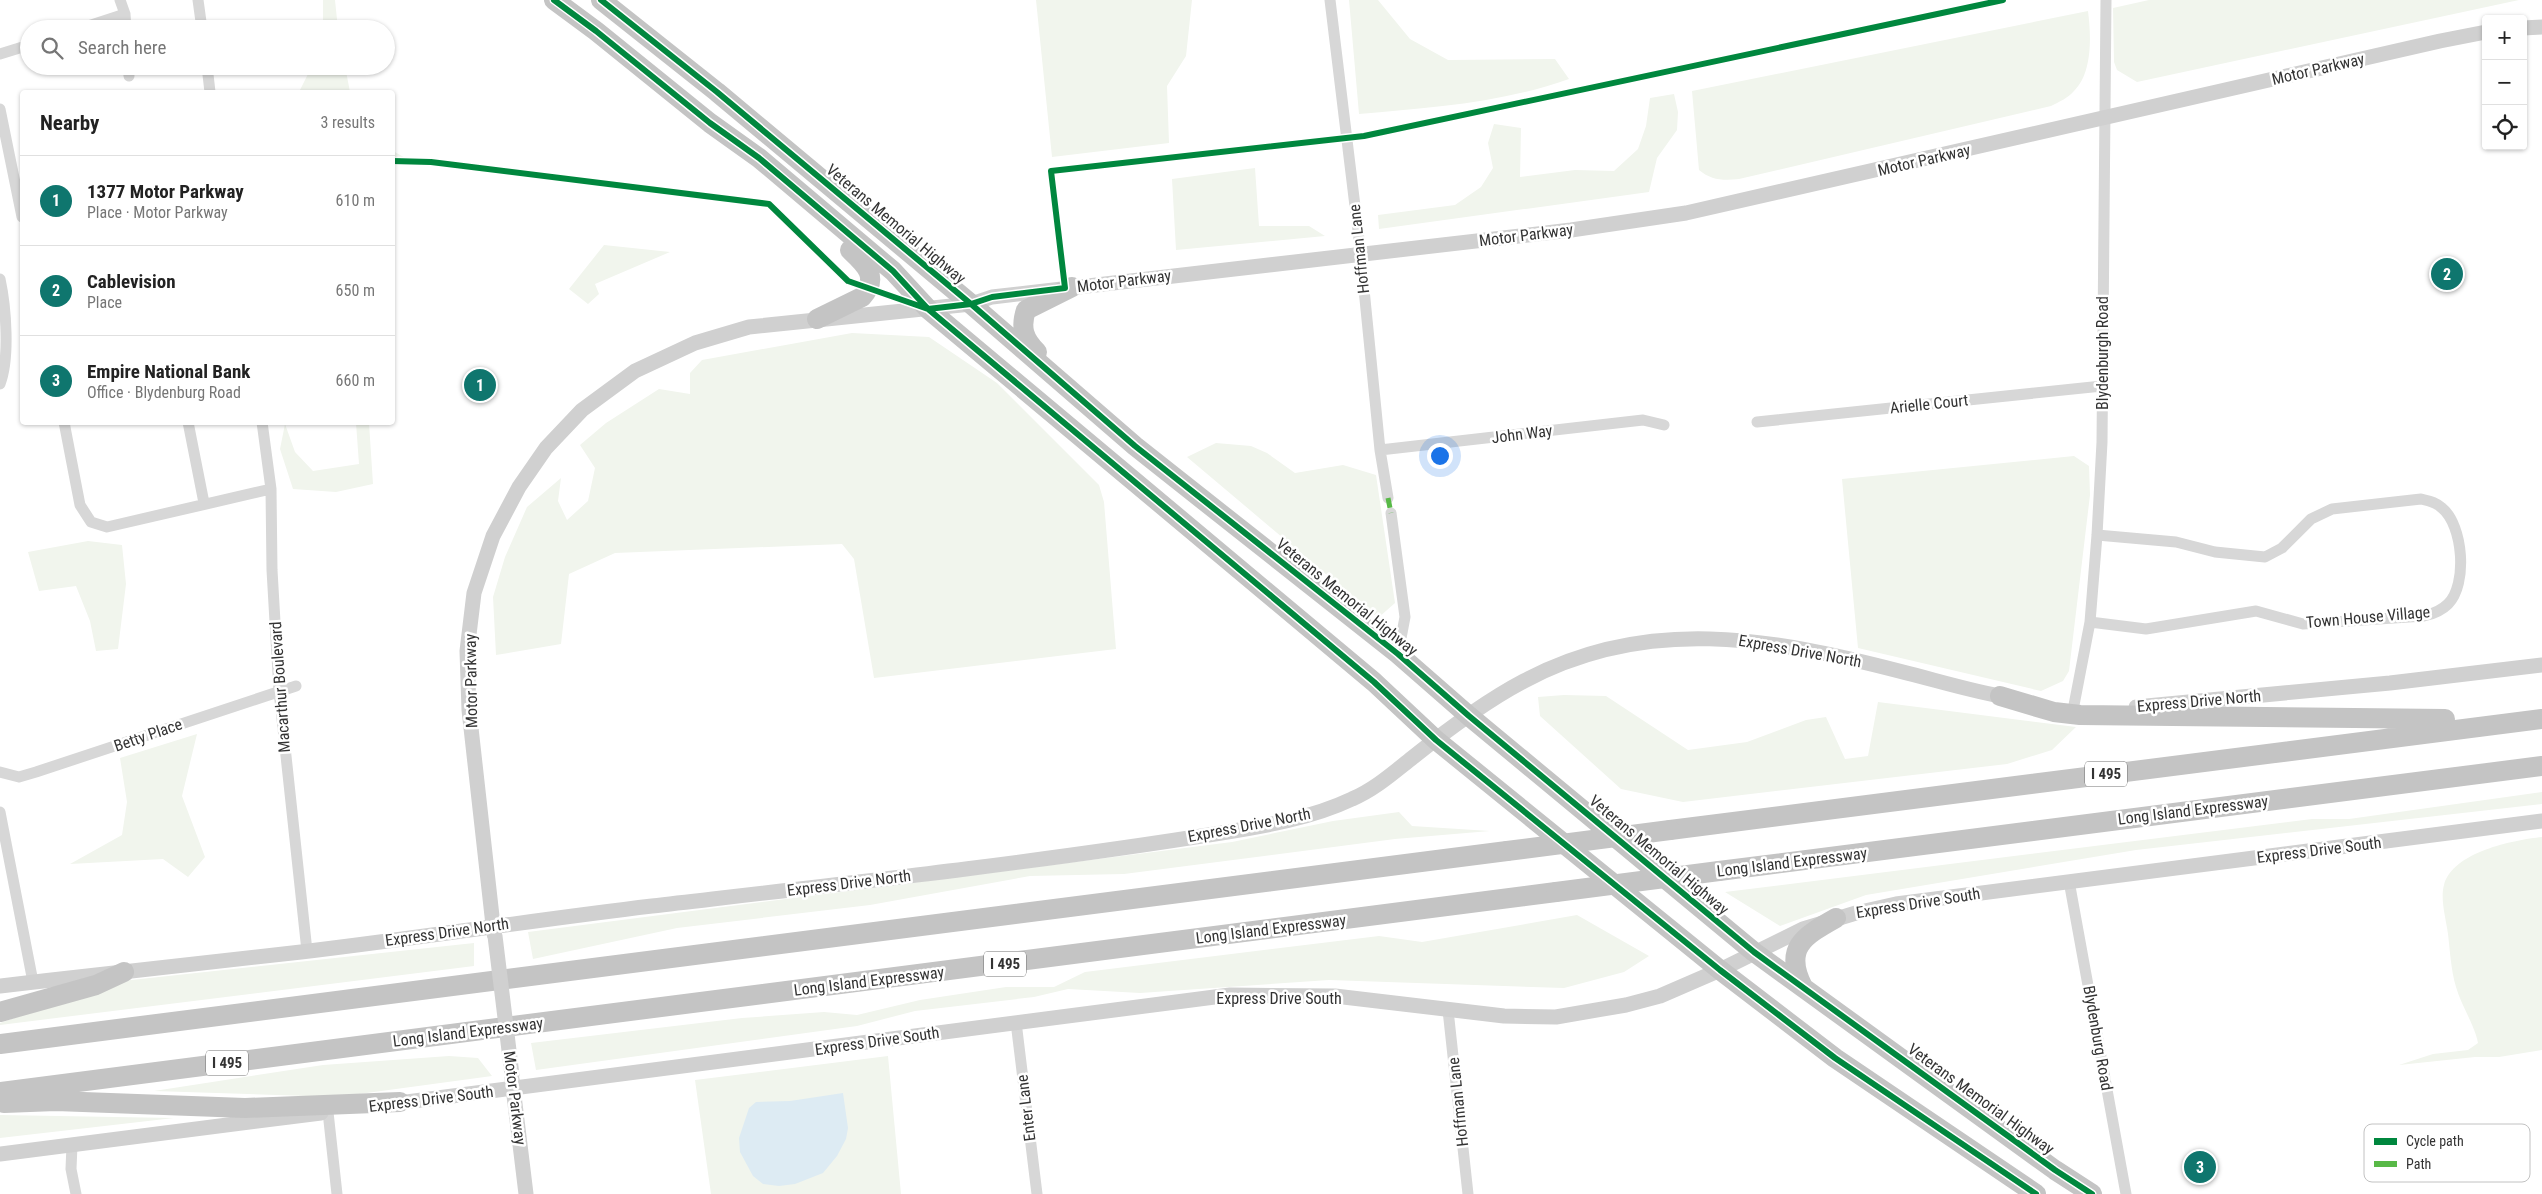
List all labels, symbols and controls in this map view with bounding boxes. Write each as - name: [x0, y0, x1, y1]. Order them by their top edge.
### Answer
- map controls: [2482, 15, 2527, 150]
- button: +: [2482, 15, 2527, 60]
- search box: [20, 20, 395, 75]
- icon: search: [38, 34, 66, 62]
- text: Search here: [78, 36, 166, 59]
- street label: Motor Parkway: [2270, 49, 2366, 89]
- button: −: [2482, 60, 2527, 105]
- button: locate: [2482, 105, 2527, 150]
- text: Nearby: [40, 111, 99, 135]
- text: 3 results: [320, 113, 375, 132]
- street label: Motor Parkway: [1876, 140, 1972, 180]
- street label: Veterans Memorial Highway: [822, 160, 970, 288]
- text: 1377 Motor Parkway: [87, 180, 244, 203]
- text: 1: [52, 191, 60, 210]
- text: 610 m: [336, 191, 375, 210]
- text: Place · Motor Parkway: [87, 203, 228, 222]
- street label: Hoffman Lane: [1345, 203, 1373, 295]
- street label: Motor Parkway: [1478, 220, 1574, 250]
- pin: 2: [2431, 255, 2463, 293]
- street label: Motor Parkway: [1076, 266, 1172, 296]
- text: Cablevision: [87, 270, 175, 293]
- text: 2: [52, 281, 60, 300]
- text: 650 m: [336, 281, 375, 300]
- text: Place: [87, 293, 122, 312]
- street label: Blydenburgh Road: [2093, 296, 2112, 410]
- text: Empire National Bank: [87, 360, 250, 383]
- pin: 1: [464, 366, 496, 404]
- text: 3: [52, 371, 60, 390]
- text: 660 m: [336, 371, 375, 390]
- text: Office · Blydenburg Road: [87, 383, 241, 402]
- street label: Arielle Court: [1889, 390, 1969, 418]
- street label: John Way: [1491, 421, 1554, 447]
- your location: [1427, 443, 1453, 469]
- street label: Veterans Memorial Highway: [1272, 534, 1422, 660]
- street label: Town House Village: [2305, 602, 2431, 632]
- street label: Macarthur Boulevard: [266, 621, 294, 753]
- street label: Express Drive North: [1737, 631, 1863, 671]
- street label: Motor Parkway: [461, 633, 481, 728]
- street label: Express Drive North: [2136, 686, 2262, 716]
- street label: Betty Place: [111, 714, 185, 756]
- road number: I 495: [2085, 762, 2127, 786]
- street label: Veterans Memorial Highway: [1585, 791, 1733, 919]
- street label: Long Island Expressway: [2117, 791, 2270, 829]
- street label: Express Drive North: [1186, 804, 1312, 846]
- street label: Express Drive South: [2256, 833, 2382, 867]
- street label: Long Island Expressway: [1716, 843, 1869, 881]
- street label: Express Drive North: [786, 866, 912, 900]
- street label: Express Drive South: [1855, 884, 1981, 922]
- street label: Long Island Expressway: [1195, 910, 1348, 948]
- street label: Express Drive North: [384, 914, 510, 950]
- road number: I 495: [984, 952, 1026, 976]
- street label: Long Island Expressway: [793, 962, 946, 1000]
- street label: Blydenburg Road: [2079, 984, 2117, 1092]
- street label: Express Drive South: [1216, 989, 1342, 1008]
- street label: Long Island Expressway: [392, 1013, 545, 1051]
- street label: Express Drive South: [814, 1023, 940, 1059]
- street label: Veterans Memorial Highway: [1904, 1039, 2058, 1159]
- road number: I 495: [206, 1050, 248, 1076]
- street label: Motor Parkway: [500, 1050, 530, 1146]
- street label: Hoffman Lane: [1444, 1056, 1472, 1148]
- street label: Enter Lane: [1012, 1074, 1040, 1142]
- street label: Express Drive South: [368, 1082, 494, 1116]
- legend: [2364, 1124, 2530, 1182]
- text: Cycle path: [2406, 1133, 2464, 1149]
- pin: 3: [2184, 1148, 2216, 1186]
- text: Path: [2406, 1156, 2431, 1172]

